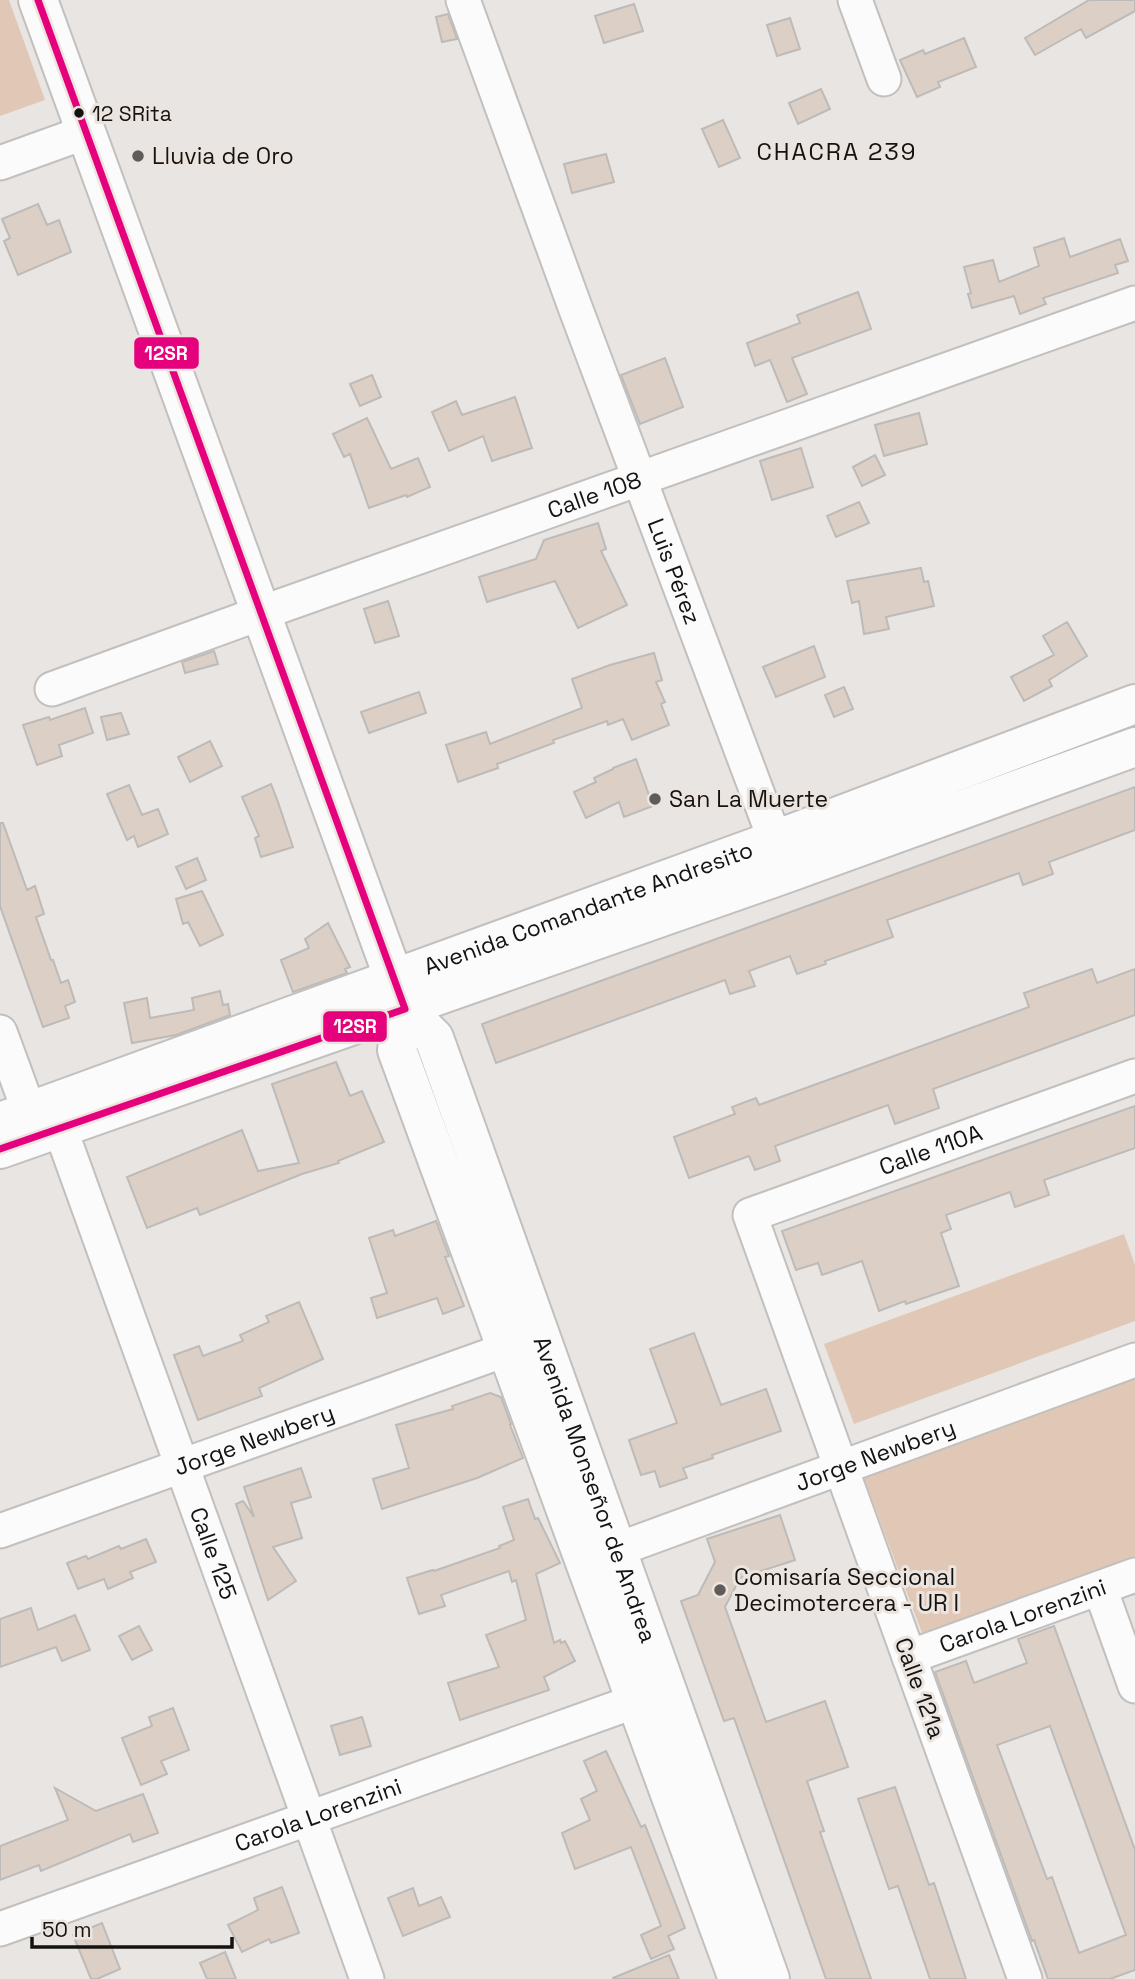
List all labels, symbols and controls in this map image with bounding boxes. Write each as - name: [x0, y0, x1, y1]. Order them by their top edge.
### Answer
- place label: 12 SRita: [92, 100, 172, 127]
- marker: 12 SRita: [72, 106, 86, 120]
- district label: CHACRA 239: [756, 136, 918, 167]
- place label: Lluvia de Oro: [152, 141, 294, 171]
- marker: Lluvia de Oro: [130, 148, 146, 164]
- line badge: 12SR: [133, 336, 200, 370]
- text: 12SR: [144, 341, 188, 366]
- street label: Calle 108: [543, 464, 645, 525]
- street label: Luis Pérez: [641, 514, 708, 628]
- place label: San La Muerte: [669, 784, 828, 814]
- marker: San La Muerte: [647, 791, 663, 807]
- street label: Avenida Comandante Andresito: [420, 834, 757, 982]
- line badge: 12SR: [322, 1010, 388, 1043]
- text: 12SR: [333, 1014, 377, 1039]
- street label: Calle 110A: [875, 1117, 986, 1182]
- street label: Avenida Monseñor de Andrea: [527, 1332, 664, 1646]
- street label: Jorge Newbery: [170, 1397, 338, 1482]
- street label: Jorge Newbery: [791, 1412, 959, 1498]
- street label: Calle 125: [183, 1503, 244, 1603]
- place label: Comisaría Seccional Decimotercera - UR I: [734, 1562, 959, 1618]
- street label: Carola Lorenzini: [935, 1572, 1110, 1660]
- marker: Comisaría Seccional Decimotercera - UR I: [712, 1582, 728, 1598]
- street label: Calle 121a: [888, 1633, 952, 1743]
- street label: Carola Lorenzini: [231, 1771, 406, 1859]
- scale bar: [32, 1906, 231, 1950]
- text: 50 m: [42, 1916, 92, 1943]

